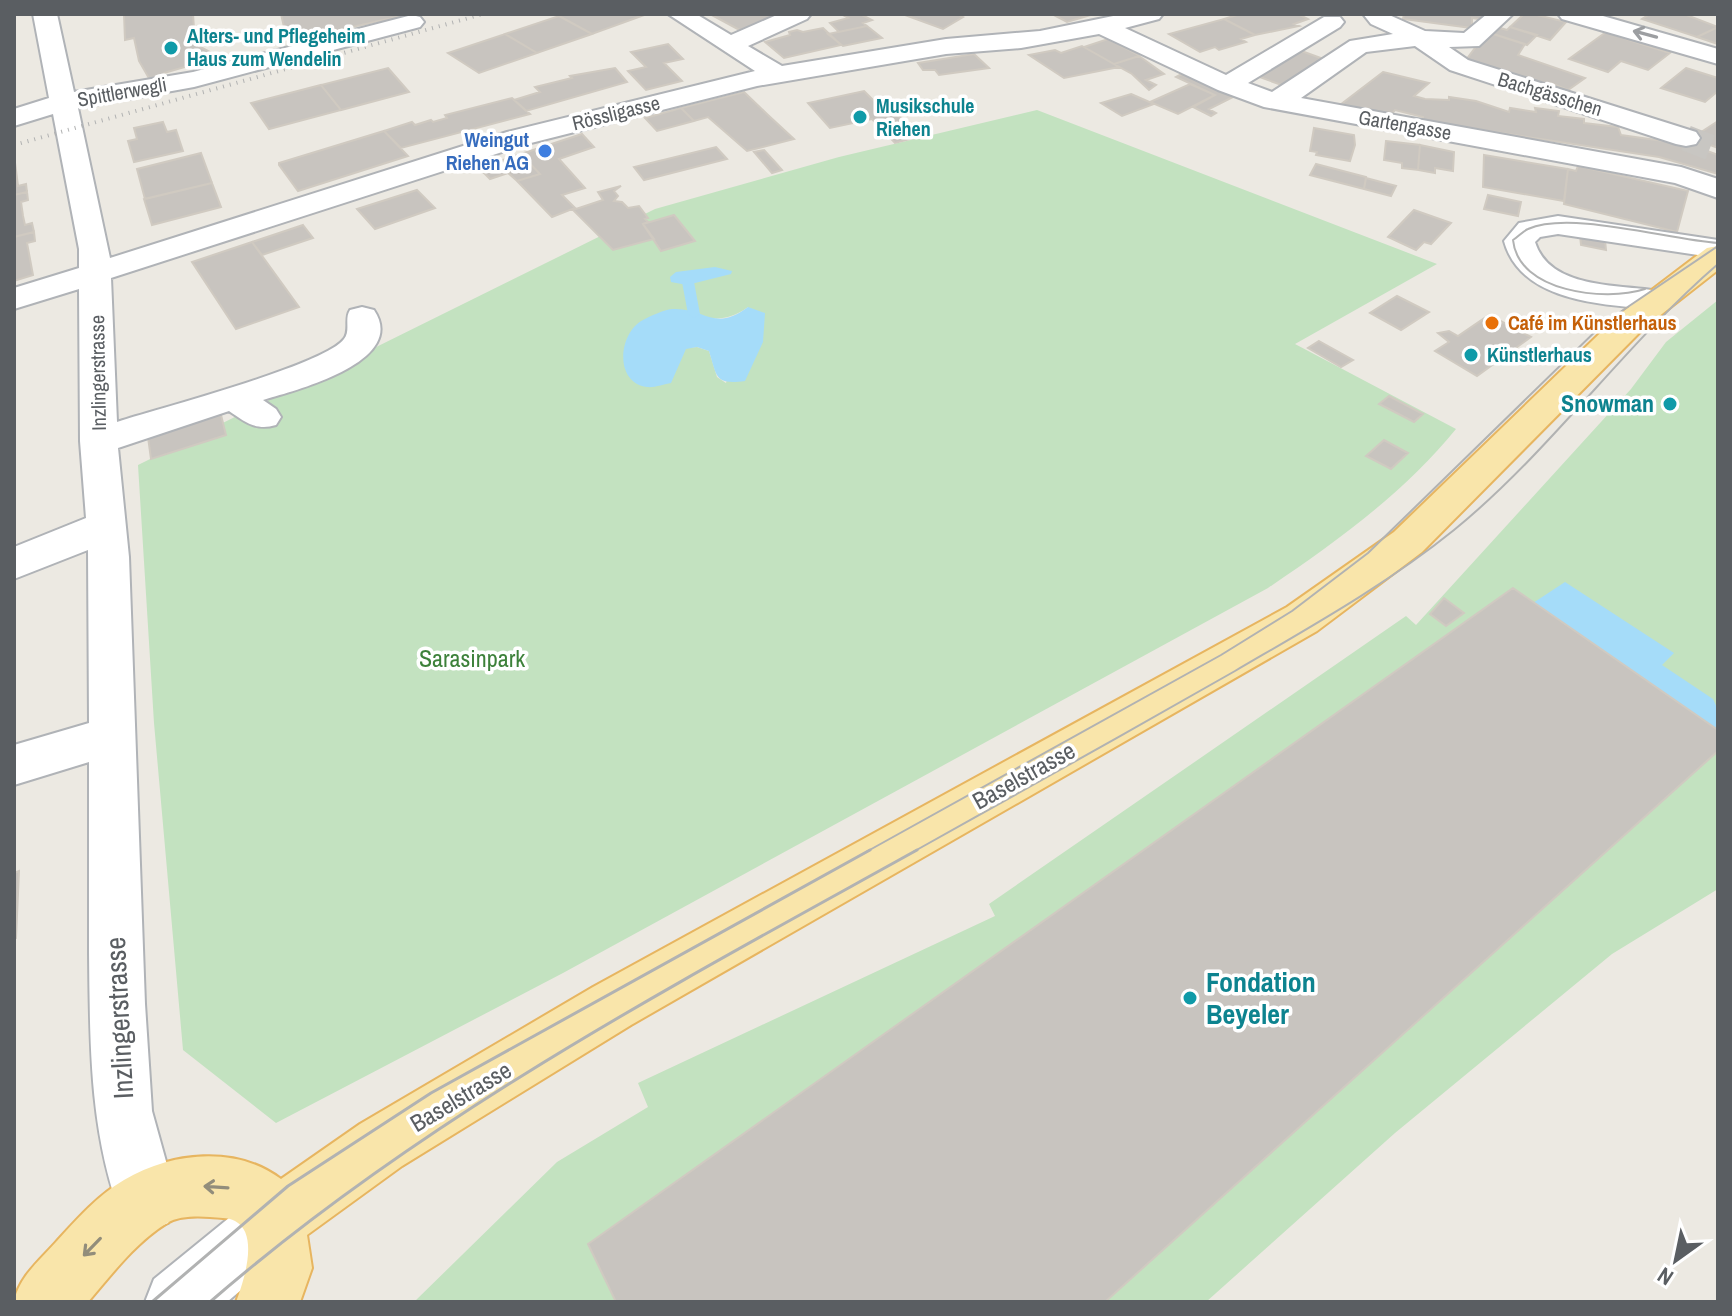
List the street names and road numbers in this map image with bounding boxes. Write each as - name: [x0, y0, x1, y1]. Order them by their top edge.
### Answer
- street label: Bachgässchen: [1495, 65, 1606, 122]
- street label: Spittlerwegli: [75, 70, 169, 113]
- street label: Rössligasse: [569, 89, 662, 136]
- street label: Gartengasse: [1357, 103, 1454, 146]
- street label: Inzlingerstrasse: [83, 315, 112, 431]
- street label: Baselstrasse: [966, 734, 1081, 816]
- street label: Inzlingerstrasse: [96, 936, 142, 1100]
- street label: Baselstrasse: [404, 1053, 517, 1139]

